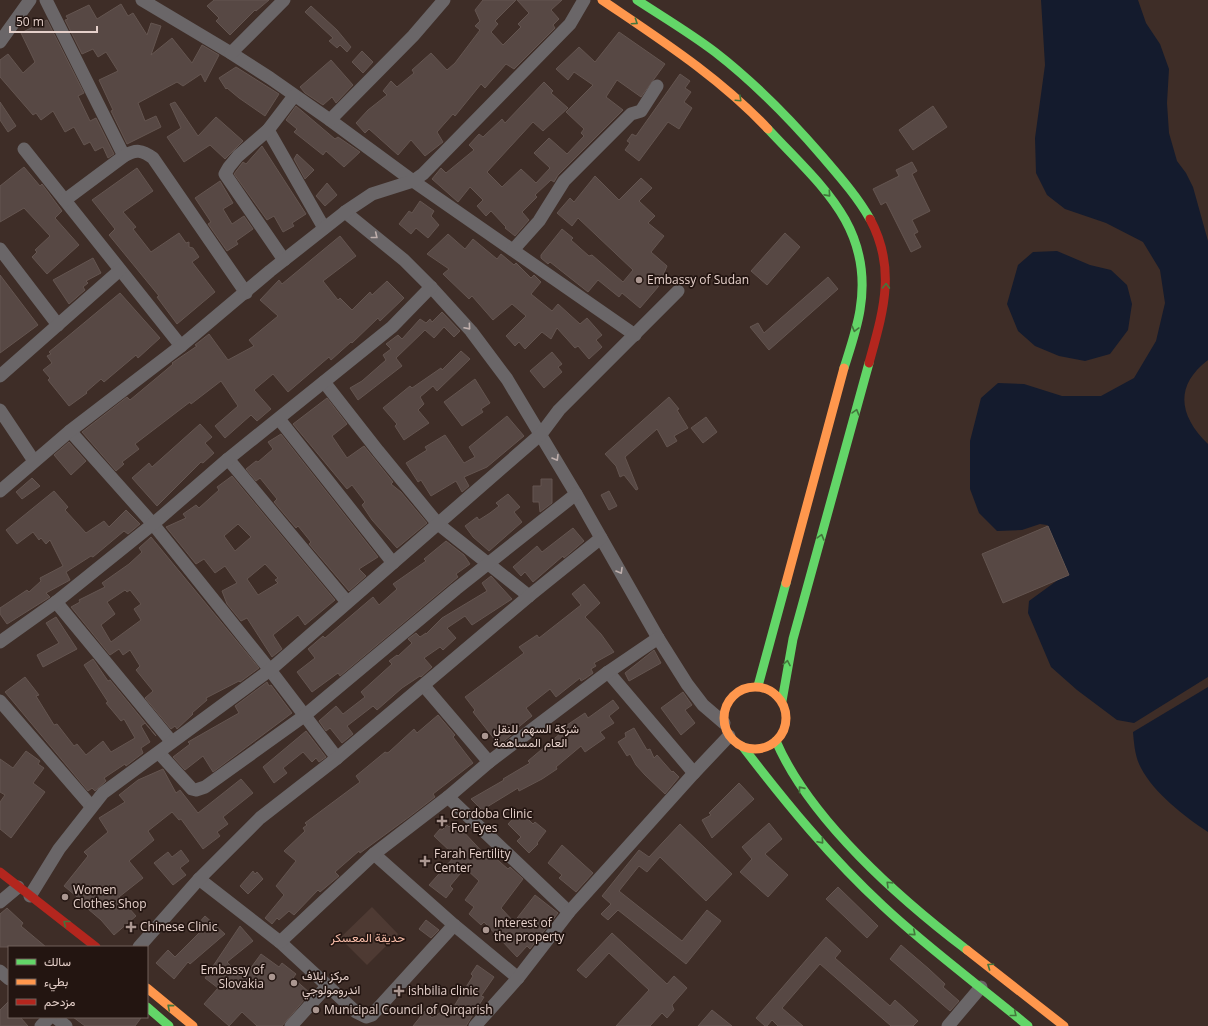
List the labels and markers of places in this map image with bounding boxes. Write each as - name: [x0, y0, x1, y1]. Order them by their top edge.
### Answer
- place label: Embassy of Sudan: [647, 271, 749, 288]
- marker: Embassy of Sudan: [634, 275, 644, 285]
- place label: شركة السهم للنقل العام المساهمة: [493, 720, 579, 751]
- marker: شركة السهم للنقل العام المساهمة: [480, 731, 490, 741]
- place label: Cordoba Clinic For Eyes: [451, 805, 532, 836]
- marker: Cordoba Clinic For Eyes: [436, 815, 448, 827]
- place label: Farah Fertility Center: [434, 845, 511, 876]
- marker: Farah Fertility Center: [419, 855, 431, 867]
- place label: Women Clothes Shop: [73, 881, 147, 912]
- marker: Women Clothes Shop: [60, 892, 70, 902]
- place label: Interest of the property: [494, 914, 565, 945]
- place label: Chinese Clinic: [140, 918, 218, 935]
- marker: Chinese Clinic: [125, 921, 137, 933]
- marker: Interest of the property: [481, 925, 491, 935]
- place label: Embassy of Slovakia: [200, 961, 265, 992]
- place label: مركز ايلاف اندرومولوجي: [302, 967, 360, 1000]
- marker: Embassy of Slovakia: [267, 972, 277, 982]
- marker: مركز ايلاف اندرومولوجي: [289, 978, 299, 988]
- place label: ishbilia clinic: [408, 982, 479, 999]
- marker: ishbilia clinic: [393, 985, 405, 997]
- place label: Municipal Council of Qirqarish: [324, 1001, 493, 1018]
- marker: Municipal Council of Qirqarish: [311, 1005, 321, 1015]

